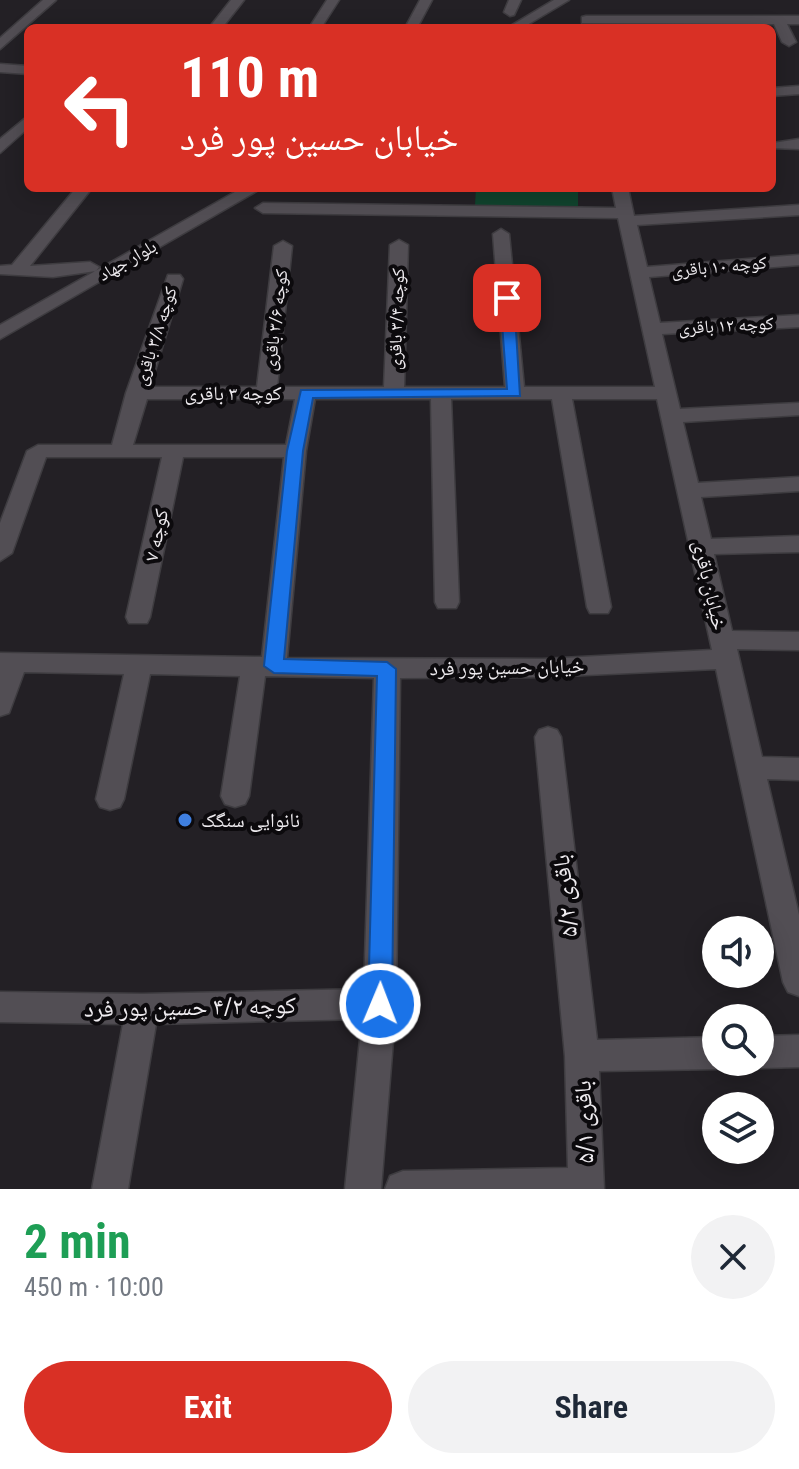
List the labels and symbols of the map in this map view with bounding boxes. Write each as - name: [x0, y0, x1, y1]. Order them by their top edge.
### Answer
- street label: بلوار جهاد: [94, 235, 160, 285]
- street label: کوچه ۱۰ باقری: [671, 251, 768, 282]
- pin: [473, 264, 541, 332]
- street label: کوچه ۳/۴ باقری: [384, 267, 409, 370]
- street label: کوچه ۳/۶ باقری: [258, 268, 293, 372]
- street label: کوچه ۳/۸ باقری: [129, 284, 182, 388]
- street label: کوچه ۱۲ باقری: [678, 312, 775, 339]
- street label: کوچه ۳ باقری: [185, 381, 282, 405]
- street label: کوچه ۷: [139, 507, 173, 563]
- street label: خیابان باقری: [688, 538, 732, 632]
- street label: خیابان حسین پور فرد: [429, 654, 585, 681]
- place label: نانوایی سنگک: [201, 808, 300, 832]
- marker: نانوایی سنگک: [176, 811, 194, 829]
- street label: باقری ۵/۲: [547, 853, 583, 939]
- position arrow: [338, 962, 422, 1046]
- street label: کوچه ۴/۲ حسین پور فرد: [84, 991, 296, 1023]
- street label: باقری ۵/۱: [569, 1080, 599, 1164]

